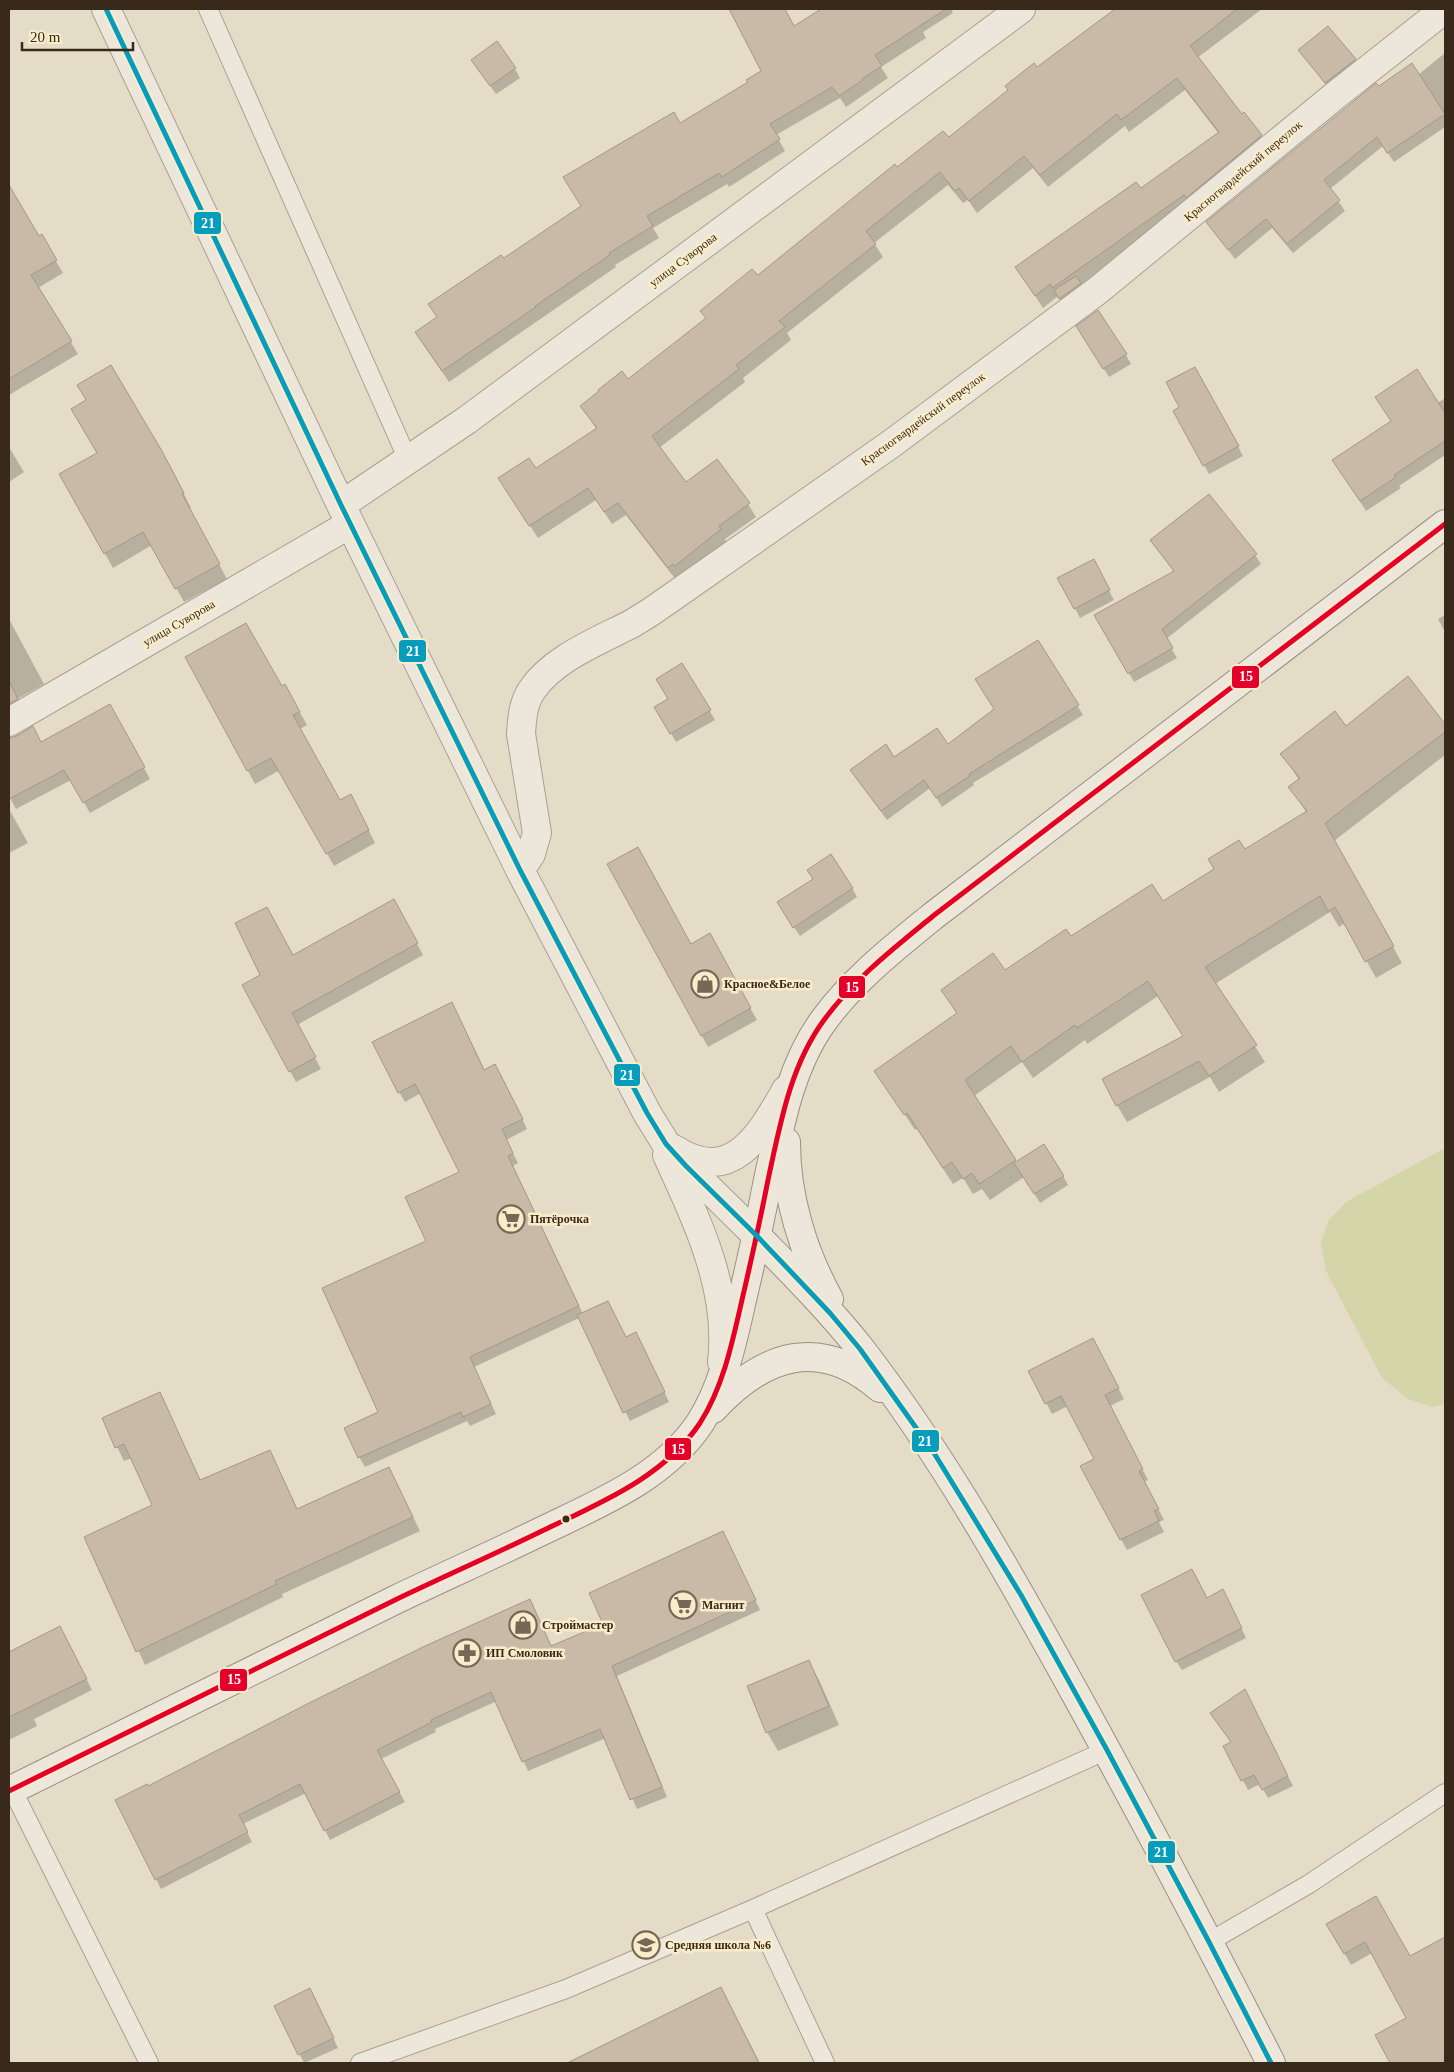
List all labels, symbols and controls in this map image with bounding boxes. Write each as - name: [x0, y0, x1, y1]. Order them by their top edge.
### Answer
- scale bar: [22, 20, 134, 52]
- text: 20 m: [30, 29, 61, 45]
- street label: Красногвардейский переулок: [1181, 117, 1305, 224]
- line badge: 21: [193, 211, 222, 235]
- text: 21: [201, 216, 215, 231]
- street label: улица Суворова: [647, 230, 720, 290]
- street label: Красногвардейский переулок: [858, 369, 988, 469]
- street label: улица Суворова: [141, 596, 218, 649]
- line badge: 21: [398, 639, 427, 663]
- text: 21: [406, 644, 420, 659]
- line badge: 15: [1231, 665, 1260, 689]
- text: 15: [1239, 669, 1253, 684]
- shop icon: Красное&Белое: [690, 969, 720, 999]
- line badge: 15: [838, 975, 866, 999]
- place label: Красное&Белое: [724, 977, 811, 991]
- text: 15: [845, 980, 859, 995]
- line badge: 21: [613, 1063, 641, 1087]
- text: 21: [620, 1068, 634, 1083]
- supermarket icon: Пятёрочка: [496, 1204, 526, 1234]
- place label: Пятёрочка: [530, 1212, 589, 1226]
- line badge: 21: [911, 1429, 940, 1453]
- text: 21: [918, 1434, 932, 1449]
- line badge: 15: [664, 1437, 692, 1461]
- text: 15: [671, 1442, 685, 1457]
- unlabelled marker: [561, 1514, 571, 1524]
- supermarket icon: Магнит: [668, 1590, 698, 1620]
- place label: Магнит: [702, 1598, 745, 1612]
- shop icon: Строймастер: [508, 1610, 538, 1640]
- place label: Строймастер: [542, 1618, 614, 1632]
- pharmacy icon: ИП Смоловик: [452, 1638, 482, 1668]
- place label: ИП Смоловик: [486, 1646, 563, 1660]
- line badge: 15: [219, 1668, 248, 1692]
- text: 15: [227, 1672, 241, 1687]
- line badge: 21: [1147, 1840, 1176, 1864]
- text: 21: [1154, 1845, 1168, 1860]
- school or university icon: Средняя школа №6: [631, 1930, 661, 1960]
- place label: Средняя школа №6: [665, 1938, 771, 1952]

